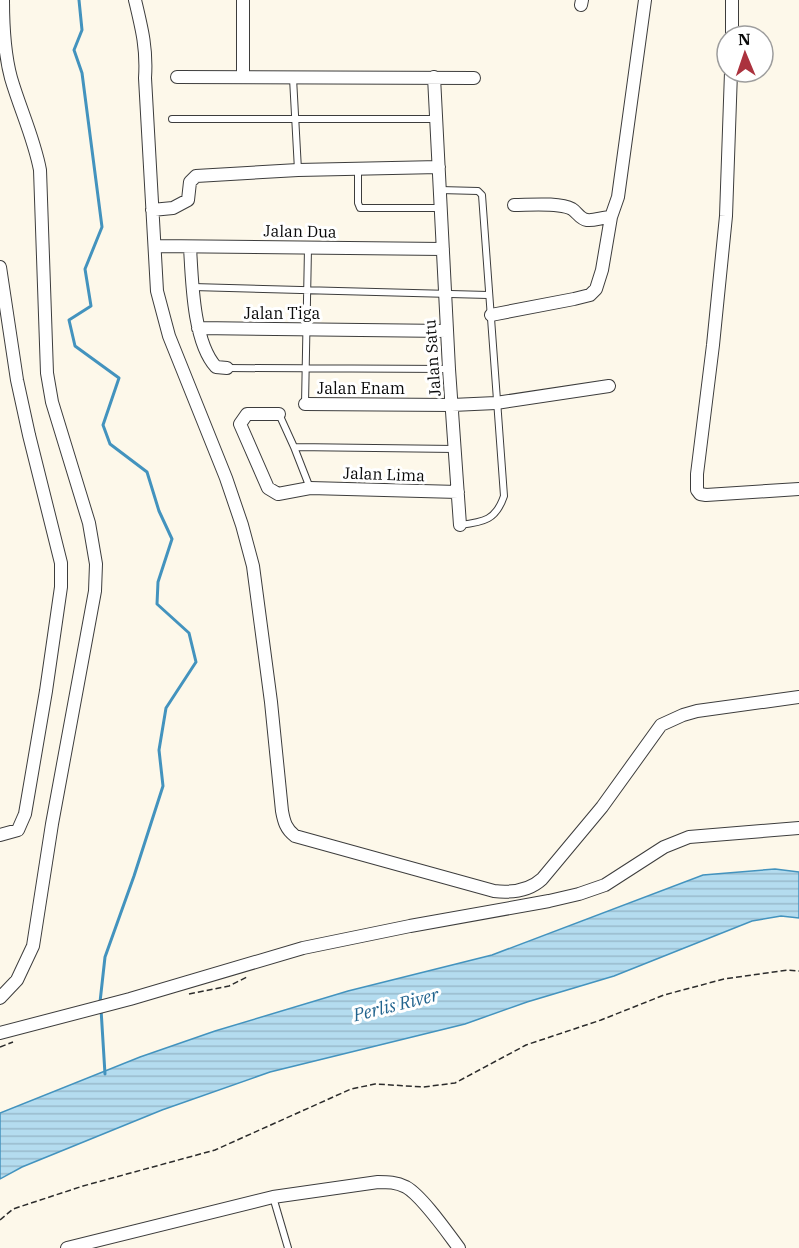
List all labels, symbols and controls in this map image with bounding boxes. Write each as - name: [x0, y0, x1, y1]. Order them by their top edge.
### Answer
- north arrow: [715, 24, 775, 84]
- text: N: [738, 29, 751, 49]
- street label: Jalan Dua: [263, 220, 337, 242]
- street label: Jalan Tiga: [244, 303, 320, 323]
- street label: Jalan Satu: [419, 319, 445, 397]
- street label: Jalan Enam: [317, 378, 405, 398]
- street label: Jalan Lima: [343, 463, 426, 485]
- water label: Perlis River: [350, 982, 442, 1027]

